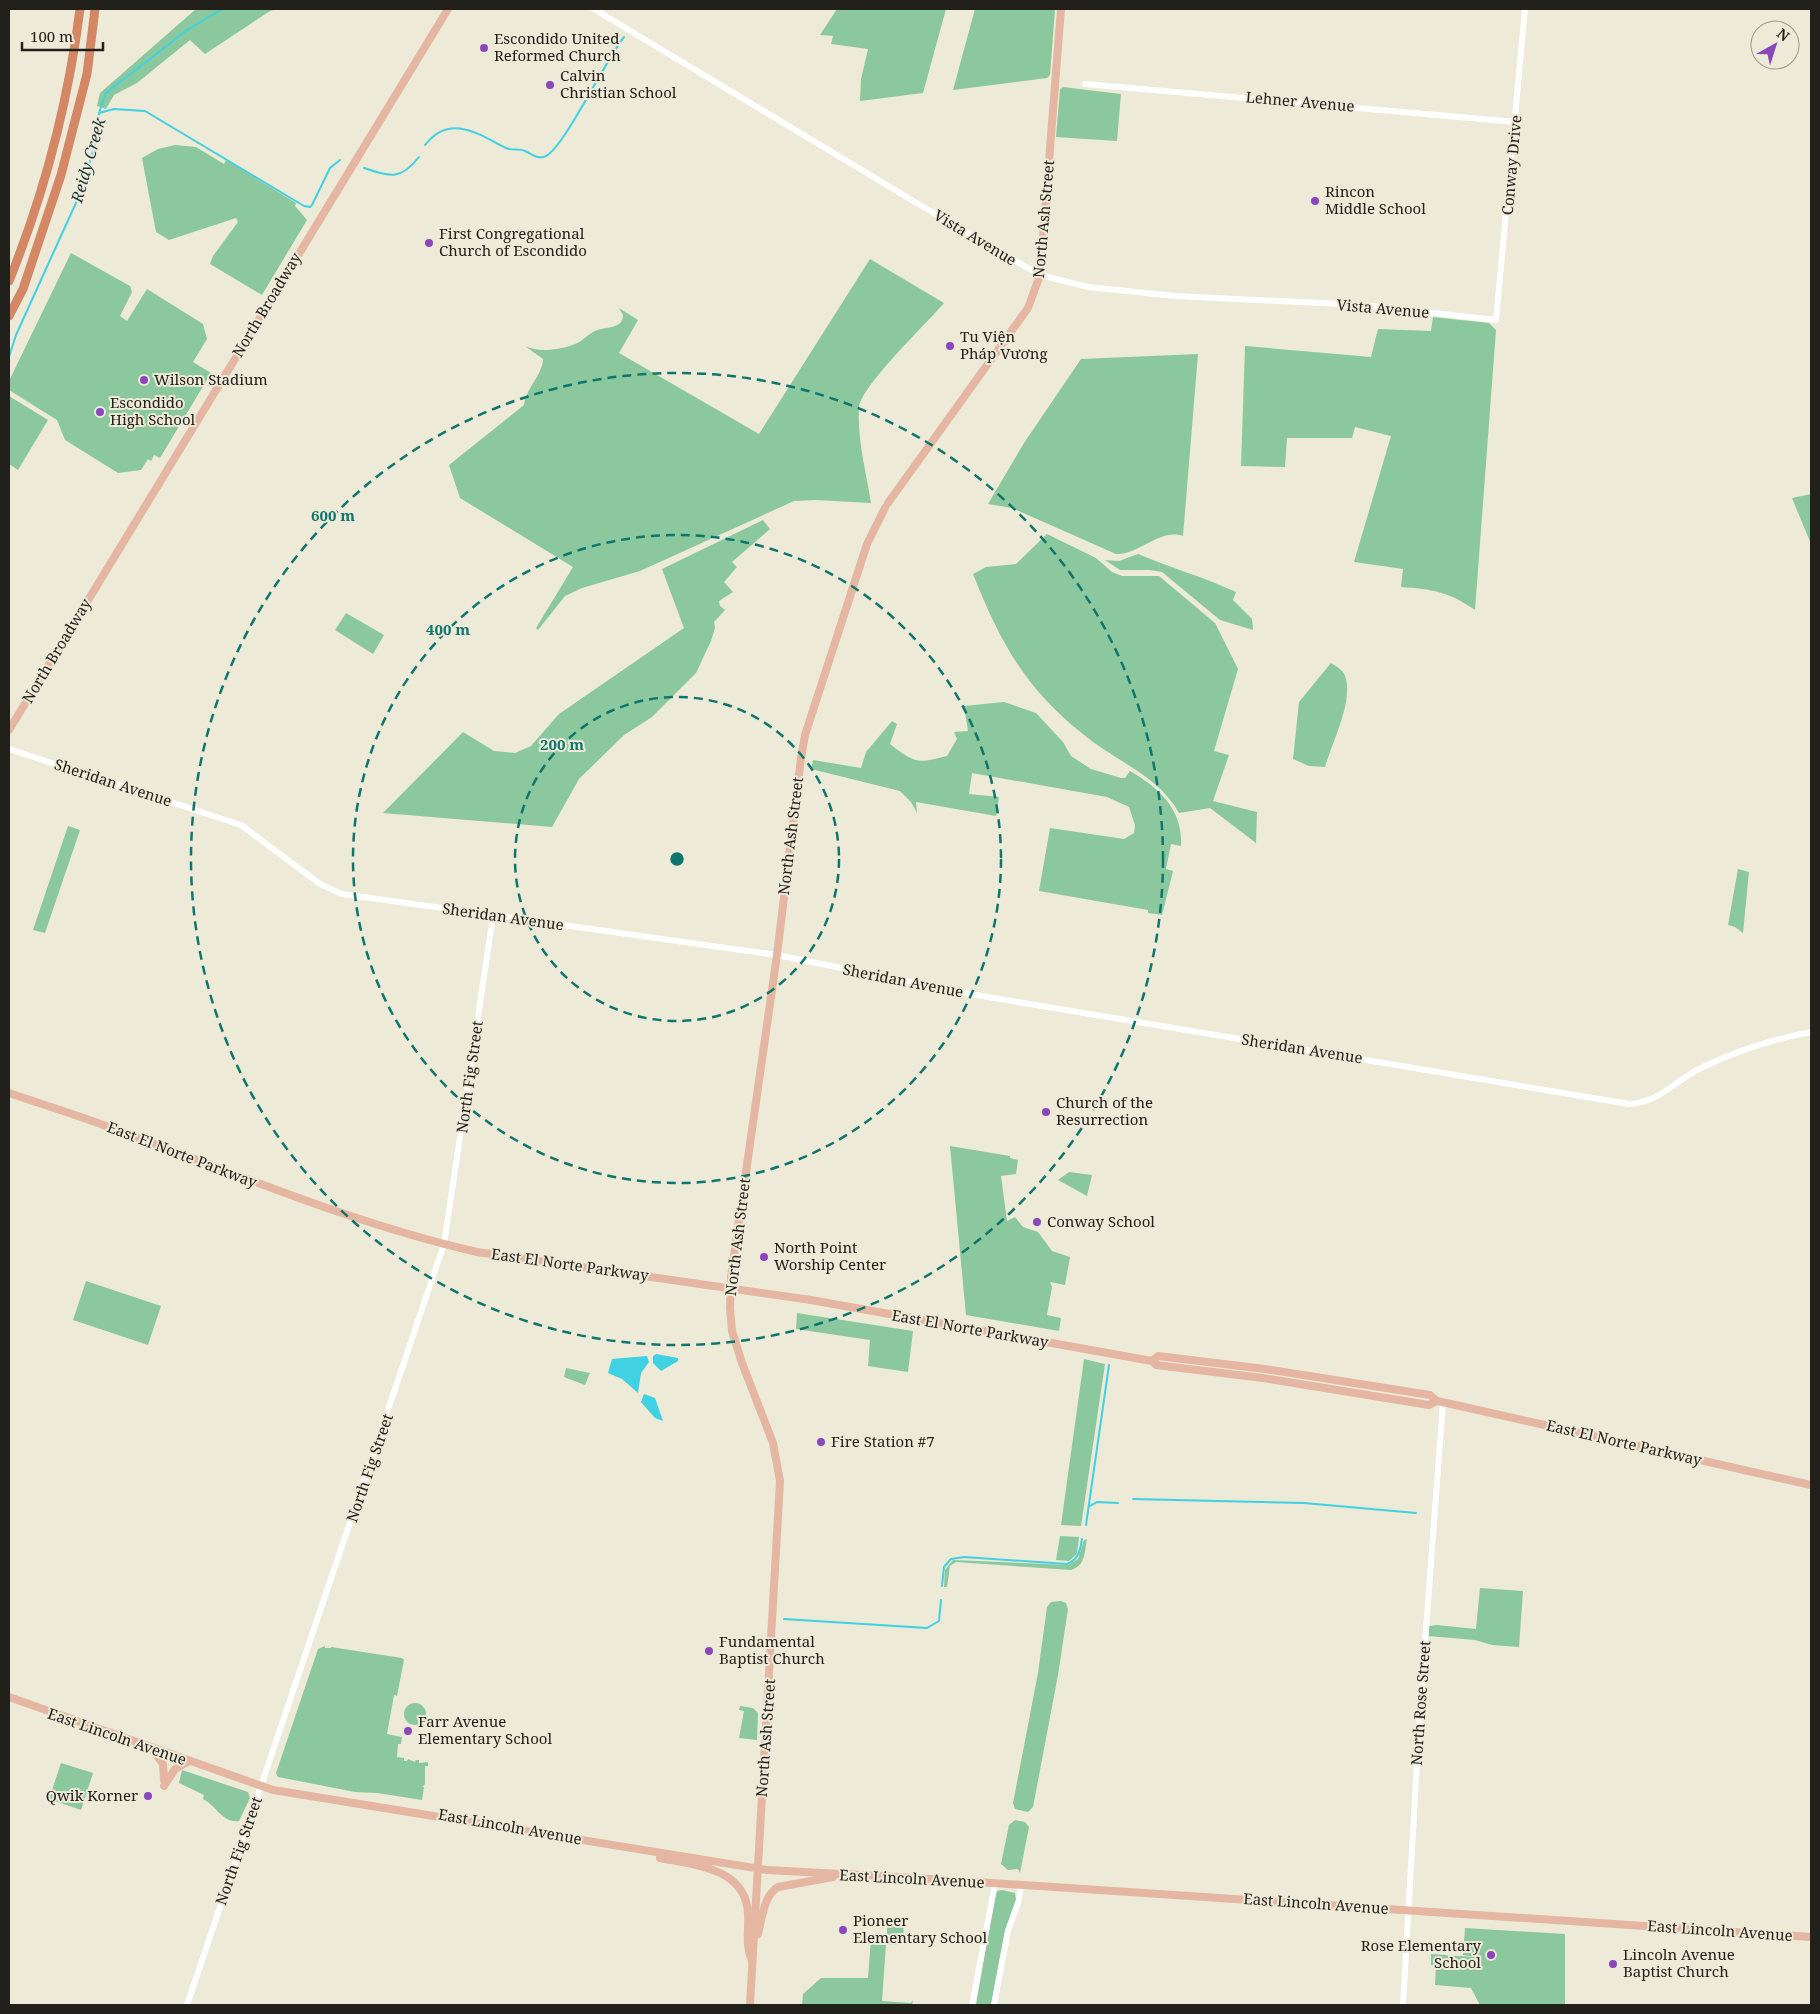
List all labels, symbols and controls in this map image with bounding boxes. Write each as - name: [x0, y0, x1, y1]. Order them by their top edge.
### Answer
- scale bar: [22, 20, 104, 52]
- north arrow: [1750, 20, 1800, 70]
- text: N: [1773, 24, 1794, 45]
- text: 100 m: [30, 26, 73, 46]
- place label: Escondido United Reformed Church: [494, 28, 621, 65]
- marker: Escondido United Reformed Church: [478, 42, 490, 54]
- place label: Calvin Christian School: [560, 65, 677, 102]
- marker: Calvin Christian School: [544, 79, 556, 91]
- street label: Lehner Avenue: [1245, 86, 1355, 116]
- water label: Reidy Creek: [65, 114, 111, 206]
- street label: Conway Drive: [1497, 114, 1525, 216]
- street label: North Ash Street: [1028, 159, 1058, 279]
- place label: Rincon Middle School: [1325, 181, 1426, 218]
- marker: Rincon Middle School: [1309, 195, 1321, 207]
- street label: Vista Avenue: [931, 205, 1020, 270]
- place label: First Congregational Church of Escondido: [439, 223, 587, 260]
- marker: First Congregational Church of Escondido: [423, 237, 435, 249]
- street label: North Broadway: [227, 248, 306, 360]
- street label: Vista Avenue: [1336, 294, 1430, 322]
- place label: Tu Viện Pháp Vương: [960, 326, 1048, 363]
- marker: Tu Viện Pháp Vương: [944, 340, 956, 352]
- place label: Wilson Stadium: [154, 369, 268, 389]
- marker: Wilson Stadium: [138, 374, 150, 386]
- place label: Escondido High School: [110, 392, 196, 429]
- marker: Escondido High School: [94, 406, 106, 418]
- text: 600 m: [311, 505, 355, 525]
- street label: North Broadway: [17, 594, 96, 706]
- text: 400 m: [426, 619, 470, 639]
- text: 200 m: [540, 734, 584, 754]
- street label: Sheridan Avenue: [52, 754, 175, 810]
- street label: North Ash Street: [773, 776, 807, 896]
- centre of rings: [668, 850, 686, 868]
- street label: Sheridan Avenue: [441, 898, 565, 934]
- street label: Sheridan Avenue: [841, 959, 965, 1002]
- street label: North Fig Street: [451, 1019, 487, 1134]
- street label: Sheridan Avenue: [1240, 1029, 1364, 1067]
- place label: Church of the Resurrection: [1056, 1092, 1153, 1129]
- marker: Church of the Resurrection: [1040, 1106, 1052, 1118]
- street label: East El Norte Parkway: [105, 1116, 261, 1192]
- street label: North Ash Street: [720, 1177, 754, 1297]
- place label: Conway School: [1047, 1211, 1155, 1231]
- marker: Conway School: [1031, 1216, 1043, 1228]
- place label: North Point Worship Center: [774, 1237, 886, 1274]
- street label: East El Norte Parkway: [490, 1243, 651, 1285]
- marker: North Point Worship Center: [758, 1251, 770, 1263]
- street label: East El Norte Parkway: [890, 1304, 1051, 1352]
- street label: North Fig Street: [341, 1411, 397, 1525]
- street label: East El Norte Parkway: [1545, 1414, 1704, 1470]
- place label: Fire Station #7: [831, 1431, 935, 1451]
- marker: Fire Station #7: [815, 1436, 827, 1448]
- place label: Fundamental Baptist Church: [719, 1631, 825, 1668]
- street label: North Rose Street: [1406, 1640, 1434, 1766]
- marker: Fundamental Baptist Church: [703, 1645, 715, 1657]
- street label: North Ash Street: [751, 1678, 779, 1798]
- street label: East Lincoln Avenue: [45, 1703, 189, 1769]
- place label: Farr Avenue Elementary School: [418, 1711, 552, 1748]
- marker: Farr Avenue Elementary School: [402, 1725, 414, 1737]
- place label: Qwik Korner: [46, 1785, 138, 1805]
- marker: Qwik Korner: [142, 1790, 154, 1802]
- street label: North Fig Street: [210, 1794, 266, 1908]
- street label: East Lincoln Avenue: [437, 1804, 584, 1848]
- street label: East Lincoln Avenue: [839, 1864, 985, 1892]
- street label: East Lincoln Avenue: [1243, 1888, 1389, 1918]
- place label: Pioneer Elementary School: [853, 1910, 987, 1947]
- street label: East Lincoln Avenue: [1647, 1915, 1793, 1945]
- marker: Pioneer Elementary School: [837, 1924, 849, 1936]
- place label: Rose Elementary School: [1361, 1935, 1482, 1972]
- place label: Lincoln Avenue Baptist Church: [1623, 1944, 1735, 1981]
- marker: Rose Elementary School: [1485, 1949, 1497, 1961]
- marker: Lincoln Avenue Baptist Church: [1607, 1958, 1619, 1970]

